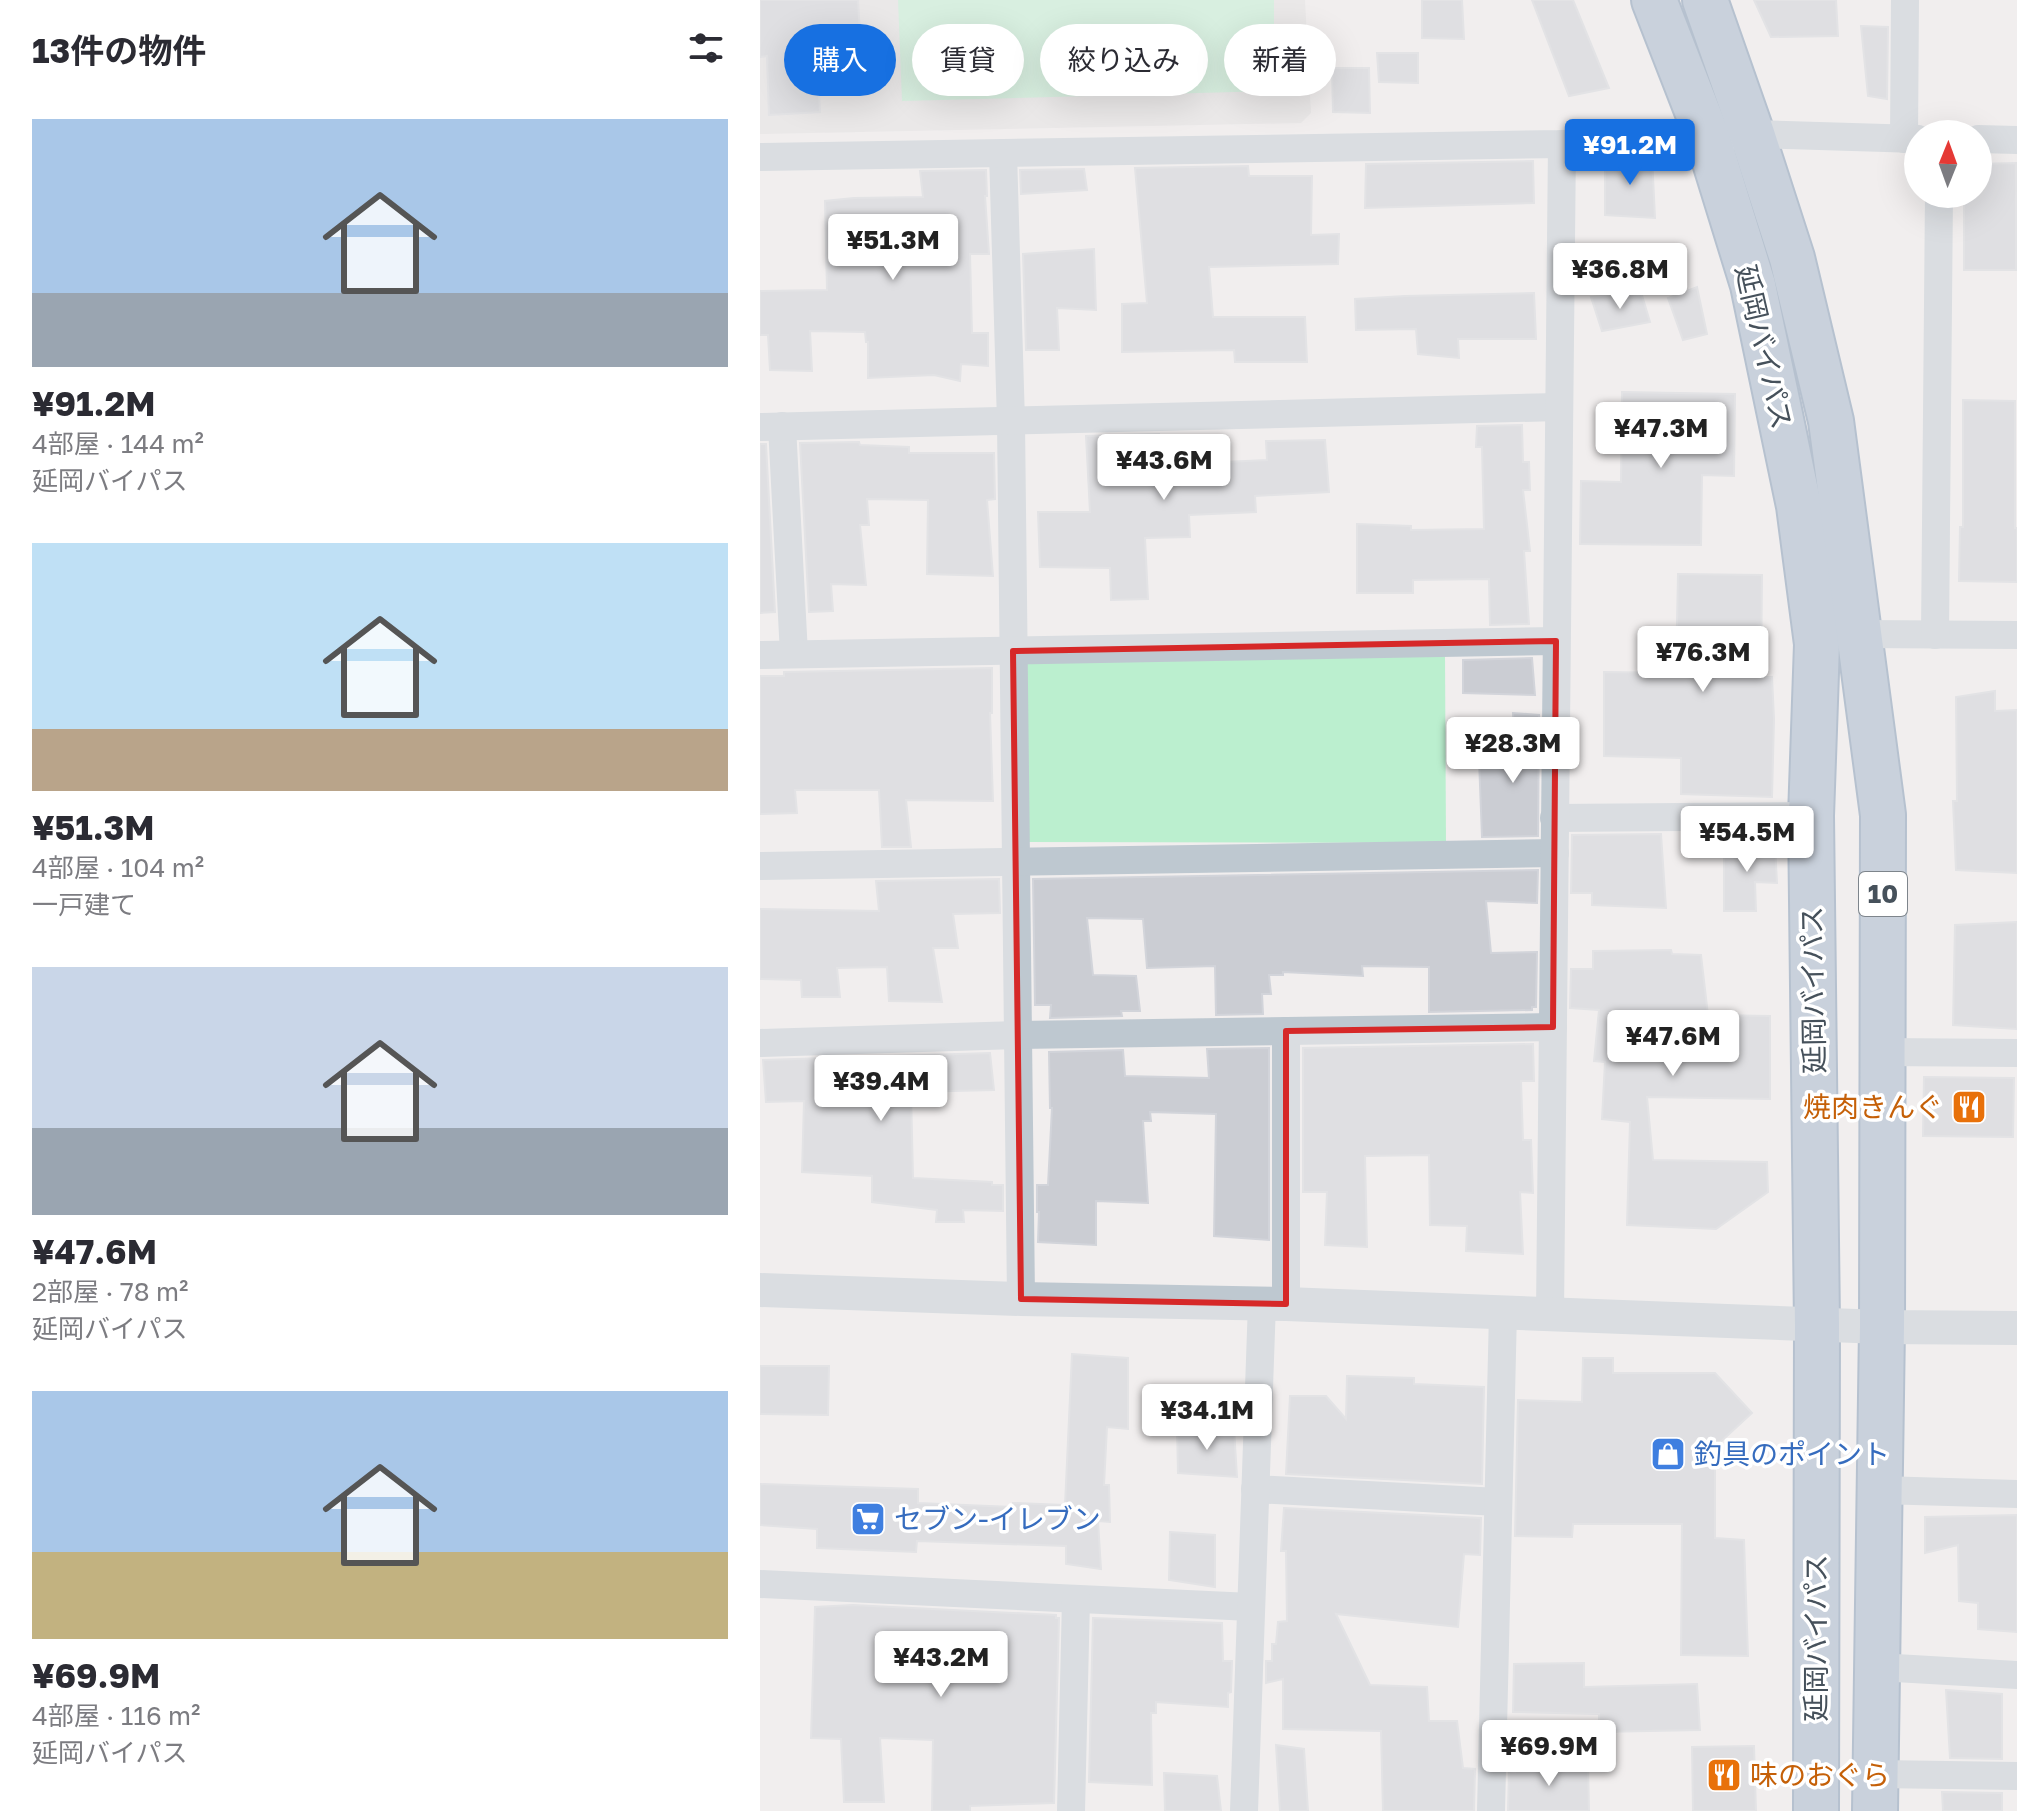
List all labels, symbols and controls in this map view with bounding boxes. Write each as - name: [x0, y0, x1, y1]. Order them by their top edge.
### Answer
- chip: 購入: [784, 24, 896, 96]
- chip: 賃貸: [912, 24, 1024, 96]
- chip: 絞り込み: [1040, 24, 1208, 96]
- chip: 新着: [1224, 24, 1336, 96]
- icon: filters: [684, 26, 728, 70]
- text: 13件の物件: [32, 30, 206, 70]
- pin: ¥91.2M: [1565, 119, 1695, 187]
- north arrow: [1904, 120, 1992, 208]
- map controls: [1904, 120, 1992, 208]
- text: ¥91.2M: [1583, 129, 1677, 160]
- icon: home: [308, 171, 452, 315]
- pin: ¥51.3M: [828, 214, 958, 282]
- text: ¥51.3M: [846, 224, 940, 255]
- pin: ¥36.8M: [1555, 243, 1685, 311]
- text: ¥36.8M: [1571, 253, 1669, 284]
- street label: 延岡バイパス: [1730, 262, 1799, 432]
- text: ¥91.2M: [32, 383, 155, 423]
- pin: ¥47.3M: [1596, 402, 1726, 470]
- text: ¥47.3M: [1614, 412, 1708, 443]
- text: 4部屋 · 144 m²: [32, 428, 204, 459]
- pin: ¥43.6M: [1099, 434, 1229, 502]
- text: ¥43.6M: [1115, 444, 1213, 475]
- text: 延岡バイパス: [32, 465, 187, 496]
- icon: home: [308, 595, 452, 739]
- pin: ¥76.3M: [1638, 626, 1768, 694]
- text: ¥76.3M: [1655, 636, 1751, 667]
- pin: ¥28.3M: [1448, 717, 1578, 785]
- text: ¥28.3M: [1465, 727, 1561, 758]
- pin: ¥54.5M: [1682, 806, 1812, 874]
- text: ¥51.3M: [32, 807, 155, 847]
- text: ¥54.5M: [1699, 816, 1795, 847]
- text: 4部屋 · 104 m²: [32, 852, 204, 883]
- road number: 10: [1859, 872, 1907, 916]
- text: 一戸建て: [32, 889, 136, 920]
- street label: 延岡バイパス: [1795, 906, 1830, 1074]
- pin: ¥47.6M: [1608, 1010, 1738, 1078]
- icon: home: [308, 1019, 452, 1163]
- text: ¥47.6M: [1625, 1020, 1721, 1051]
- pin: ¥39.4M: [816, 1055, 946, 1123]
- text: ¥39.4M: [832, 1065, 930, 1096]
- restaurant icon: 焼肉きんぐ: [1950, 1088, 1988, 1126]
- place label: 焼肉きんぐ: [1803, 1090, 1943, 1123]
- text: ¥47.6M: [32, 1231, 157, 1271]
- text: 2部屋 · 78 m²: [32, 1276, 188, 1307]
- text: 延岡バイパス: [32, 1313, 187, 1344]
- pin: ¥34.1M: [1142, 1384, 1272, 1452]
- text: ¥34.1M: [1160, 1394, 1254, 1425]
- shop icon: 釣具のポイント: [1649, 1435, 1687, 1473]
- place label: 釣具のポイント: [1694, 1437, 1890, 1470]
- icon: home: [308, 1443, 452, 1587]
- supermarket icon: セブン-イレブン: [849, 1500, 887, 1538]
- place label: セブン-イレブン: [894, 1502, 1101, 1535]
- street label: 延岡バイパス: [1799, 1554, 1832, 1722]
- pin: ¥43.2M: [876, 1631, 1006, 1699]
- text: ¥43.2M: [893, 1641, 989, 1672]
- text: ¥69.9M: [32, 1655, 160, 1695]
- text: 4部屋 · 116 m²: [32, 1700, 200, 1731]
- pin: ¥69.9M: [1484, 1720, 1614, 1788]
- text: ¥69.9M: [1500, 1730, 1598, 1761]
- text: 延岡バイパス: [32, 1737, 187, 1768]
- restaurant icon: 味のおぐら: [1705, 1756, 1743, 1794]
- place label: 味のおぐら: [1750, 1758, 1890, 1791]

